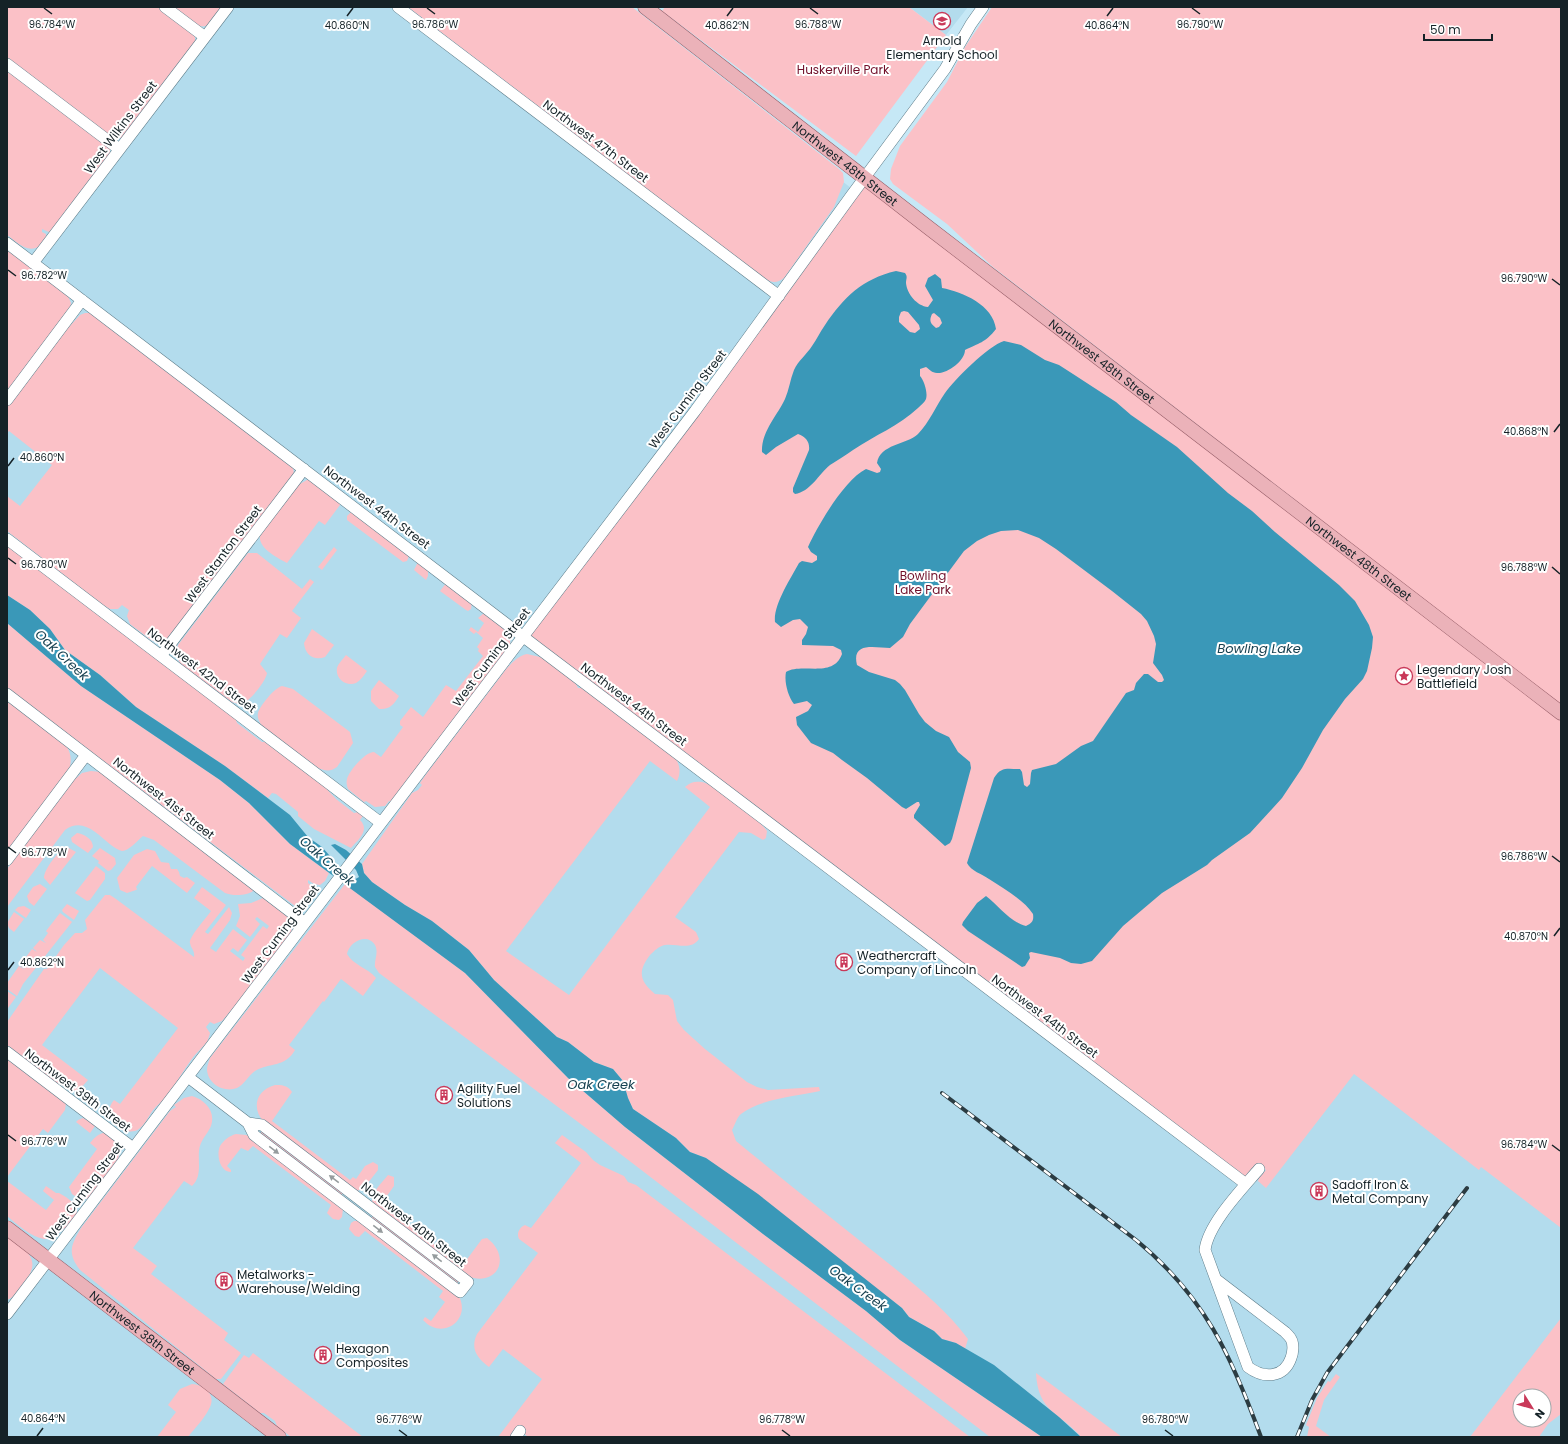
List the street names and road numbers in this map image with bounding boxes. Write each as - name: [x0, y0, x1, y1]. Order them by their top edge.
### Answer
- street label: West Wilkins Street: [80, 77, 160, 177]
- street label: Northwest 47th Street: [540, 96, 652, 186]
- street label: Northwest 48th Street: [789, 117, 902, 209]
- street label: Northwest 48th Street: [1046, 315, 1159, 407]
- street label: West Cuming Street: [644, 346, 730, 452]
- street label: Northwest 44th Street: [320, 461, 434, 553]
- street label: West Stanton Street: [181, 502, 265, 606]
- street label: Northwest 48th Street: [1303, 512, 1416, 604]
- street label: West Cuming Street: [448, 604, 534, 710]
- street label: Northwest 42nd Street: [144, 623, 260, 717]
- street label: Northwest 44th Street: [577, 658, 691, 750]
- street label: Northwest 41st Street: [110, 753, 218, 843]
- street label: West Cuming Street: [237, 881, 323, 987]
- street label: Northwest 44th Street: [988, 970, 1102, 1062]
- street label: Northwest 39th Street: [21, 1044, 135, 1136]
- street label: West Cuming Street: [41, 1138, 127, 1244]
- street label: Northwest 40th Street: [358, 1178, 470, 1270]
- street label: Northwest 38th Street: [86, 1286, 199, 1378]

